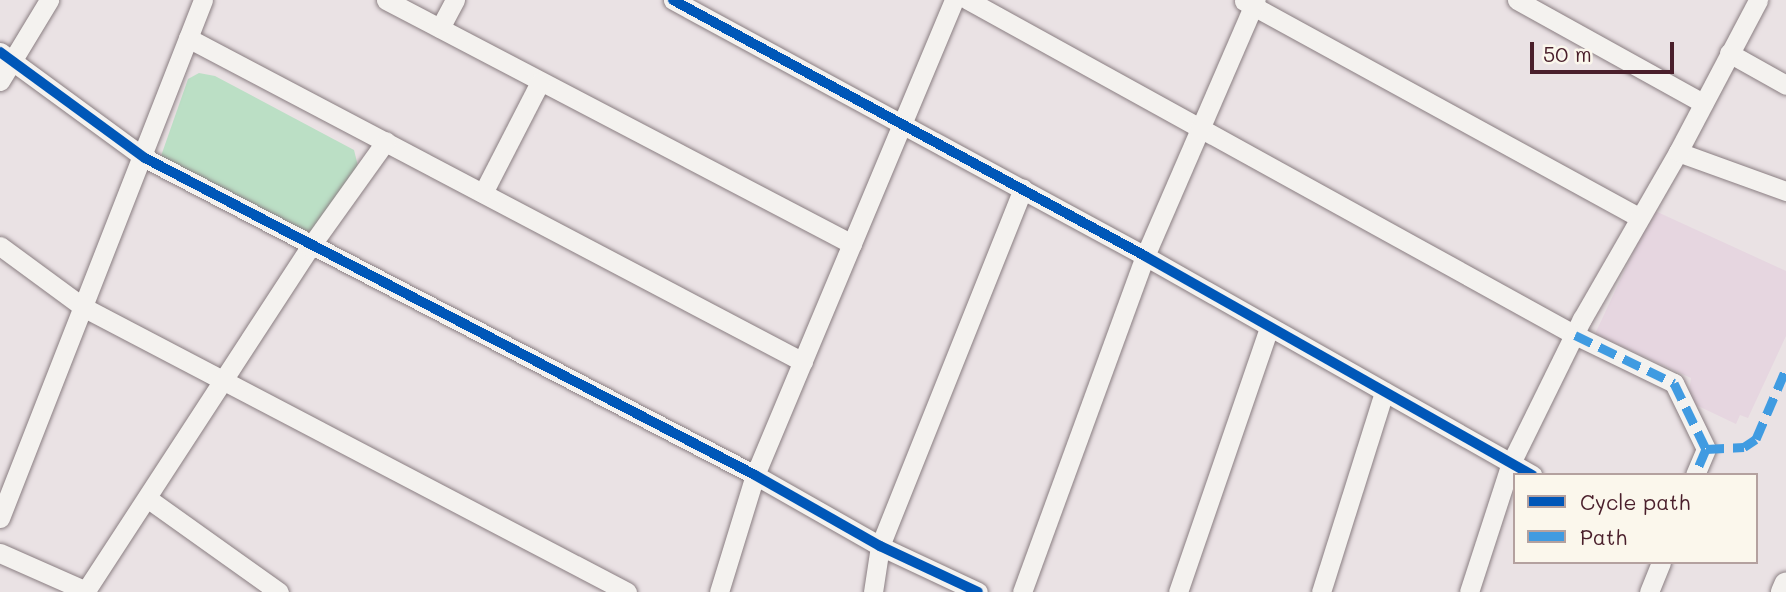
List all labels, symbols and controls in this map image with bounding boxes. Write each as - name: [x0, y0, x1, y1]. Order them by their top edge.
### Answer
- scale bar: [1534, 28, 1678, 72]
- text: 50 m: [1543, 40, 1592, 67]
- legend: [1513, 473, 1758, 564]
- text: Cycle path: [1580, 488, 1690, 515]
- text: Path: [1580, 523, 1627, 550]

